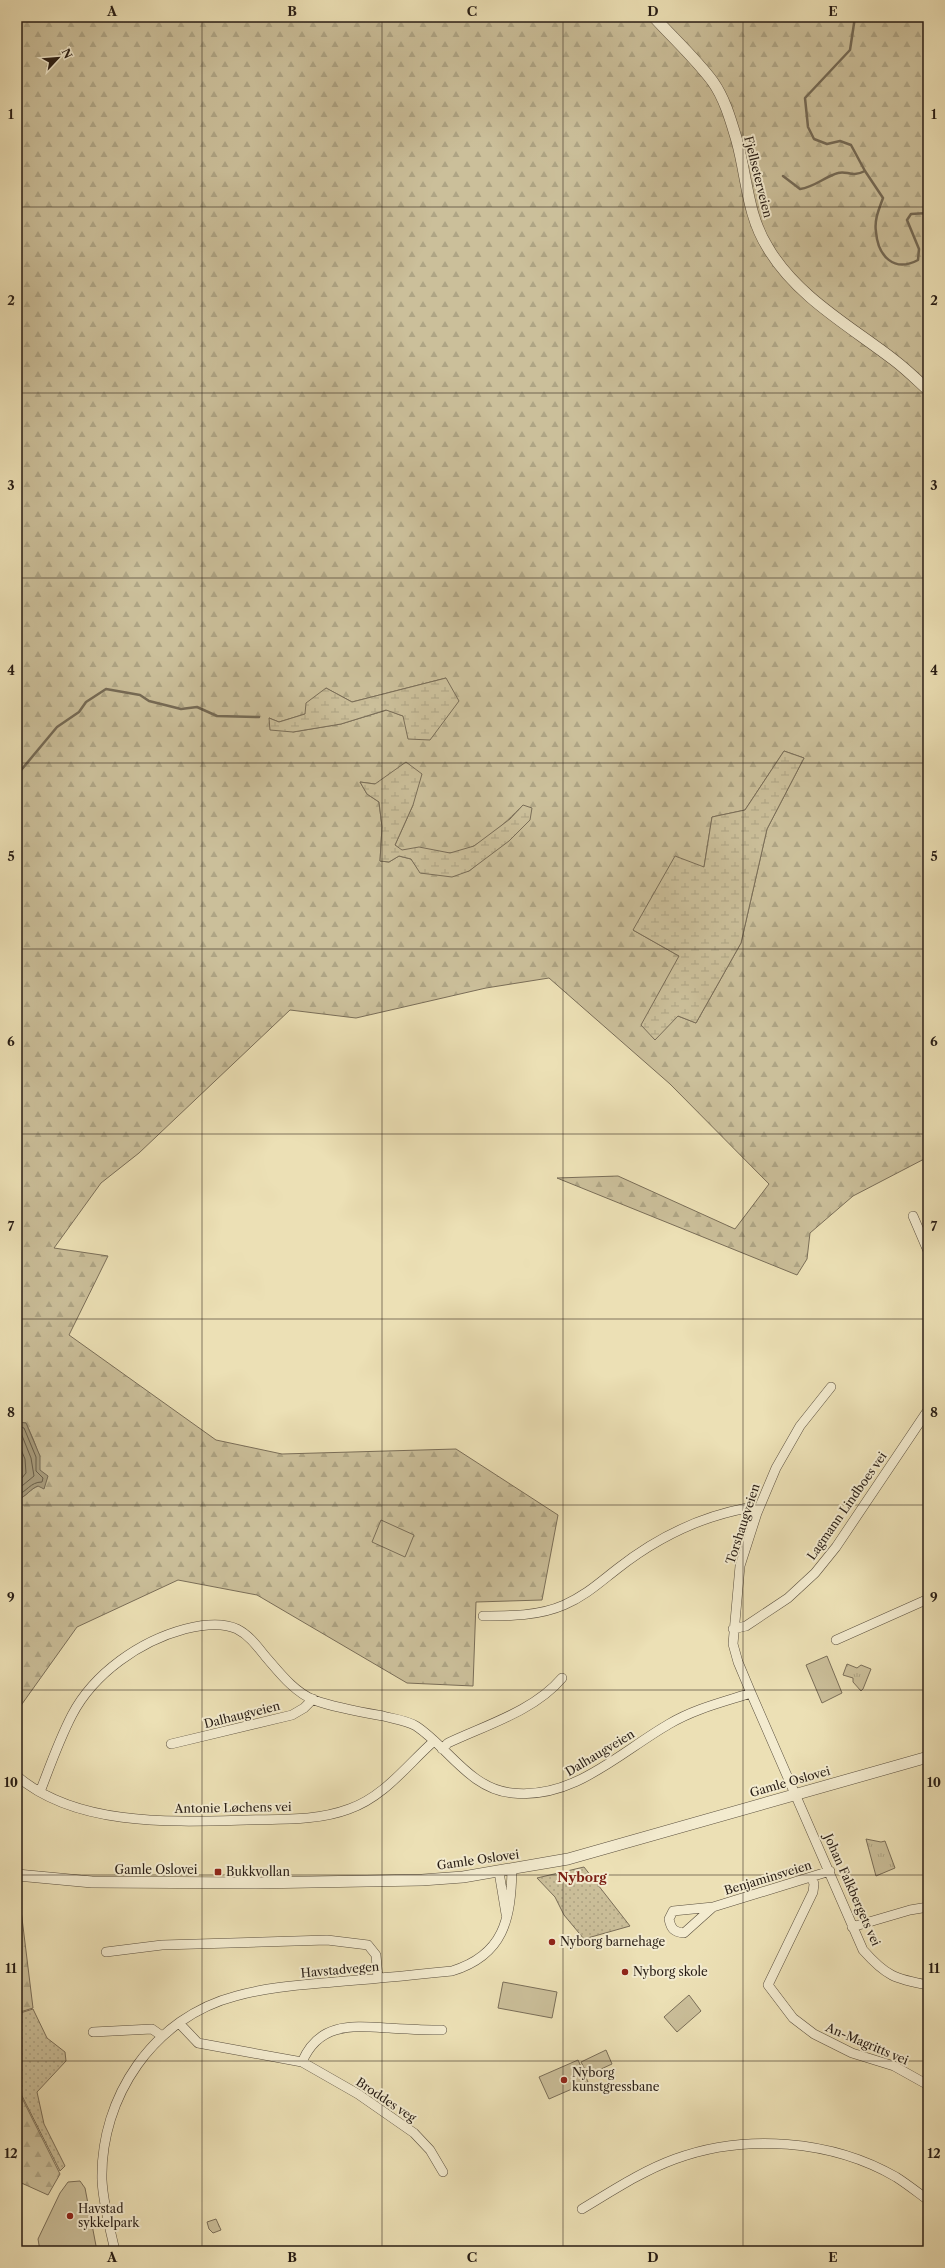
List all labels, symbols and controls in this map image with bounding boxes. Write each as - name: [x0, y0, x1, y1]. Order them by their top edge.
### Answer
- text: A: [106, 3, 118, 19]
- text: B: [287, 3, 297, 19]
- text: C: [467, 3, 477, 19]
- text: D: [647, 3, 659, 19]
- text: E: [828, 3, 838, 19]
- north arrow: [38, 38, 78, 78]
- text: N: [59, 46, 76, 61]
- text: 1: [8, 106, 14, 122]
- text: 1: [931, 106, 937, 122]
- street label: Fjellseterveien: [741, 134, 776, 220]
- text: 2: [7, 292, 15, 308]
- text: 2: [930, 292, 938, 308]
- text: 3: [7, 477, 15, 493]
- text: 3: [930, 477, 938, 493]
- text: 4: [7, 662, 15, 678]
- text: 4: [930, 662, 938, 678]
- text: 5: [7, 848, 15, 864]
- text: 5: [930, 848, 938, 864]
- text: 6: [7, 1033, 15, 1049]
- text: 6: [930, 1033, 938, 1049]
- text: 7: [8, 1218, 15, 1234]
- text: 7: [931, 1218, 938, 1234]
- text: 8: [7, 1404, 15, 1420]
- text: 8: [930, 1404, 938, 1420]
- street label: Lagmann Lindboes vei: [804, 1449, 890, 1563]
- street label: Torshaugveien: [722, 1481, 763, 1566]
- text: 9: [7, 1589, 15, 1605]
- text: 9: [930, 1589, 938, 1605]
- street label: Dalhaugveien: [202, 1698, 282, 1731]
- street label: Dalhaugveien: [562, 1726, 637, 1779]
- street label: Gamle Oslovei: [748, 1763, 832, 1800]
- text: 10: [4, 1774, 18, 1790]
- text: 10: [927, 1774, 941, 1790]
- street label: Antonie Løchens vei: [173, 1799, 292, 1816]
- street label: Johan Falkbergets vei: [820, 1830, 884, 1948]
- street label: Gamle Oslovei: [436, 1846, 520, 1873]
- street label: Benjaminsveien: [722, 1857, 814, 1898]
- street label: Gamle Oslovei: [115, 1862, 198, 1877]
- place label: Bukkvollan: [226, 1864, 290, 1879]
- marker: Bukkvollan: [213, 1867, 223, 1877]
- district label: Nyborg: [557, 1869, 607, 1885]
- place label: Nyborg barnehage: [560, 1934, 665, 1949]
- marker: Nyborg barnehage: [547, 1937, 557, 1947]
- street label: Havstadvegen: [300, 1959, 380, 1980]
- text: 11: [5, 1960, 17, 1976]
- text: 11: [928, 1960, 940, 1976]
- place label: Nyborg skole: [633, 1964, 708, 1979]
- marker: Nyborg skole: [620, 1967, 630, 1977]
- street label: An-Magritts vei: [823, 2019, 911, 2068]
- place label: Nyborg kunstgressbane: [572, 2065, 660, 2094]
- street label: Broddes veg: [353, 2074, 420, 2126]
- marker: Nyborg kunstgressbane: [559, 2075, 569, 2085]
- text: 12: [4, 2145, 18, 2161]
- text: 12: [927, 2145, 941, 2161]
- place label: Havstad sykkelpark: [78, 2201, 140, 2230]
- marker: Havstad sykkelpark: [65, 2211, 75, 2221]
- text: A: [106, 2249, 118, 2265]
- text: B: [287, 2249, 297, 2265]
- text: C: [467, 2249, 477, 2265]
- text: D: [647, 2249, 659, 2265]
- text: E: [828, 2249, 838, 2265]

